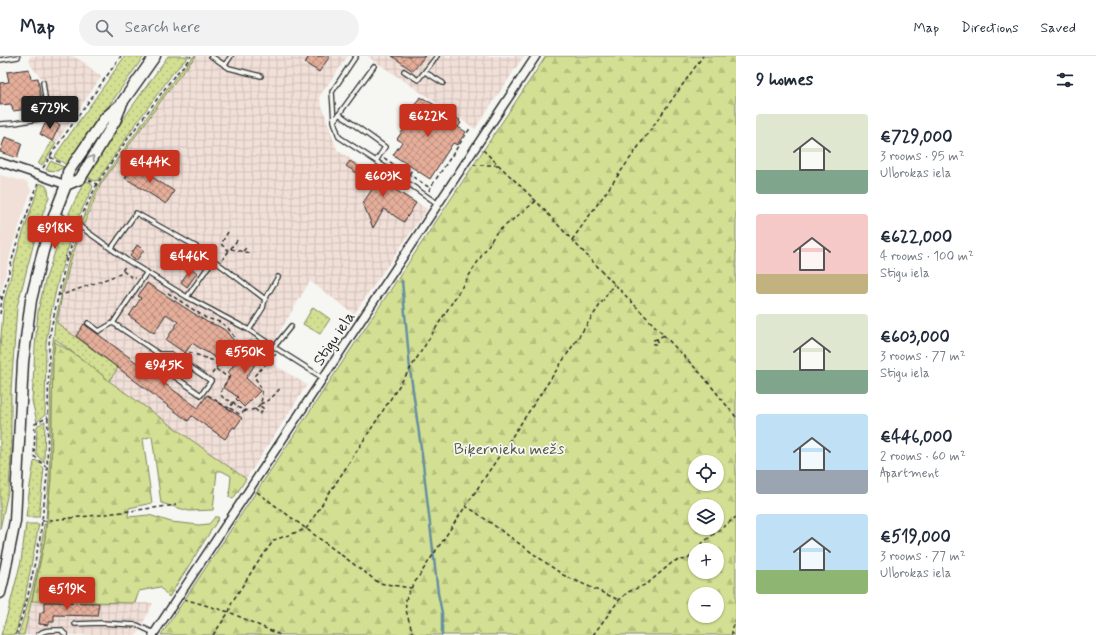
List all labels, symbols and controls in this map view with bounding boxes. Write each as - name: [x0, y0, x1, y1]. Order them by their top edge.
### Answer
- search box: [79, 10, 359, 46]
- text: Map: [20, 15, 55, 40]
- icon: search: [93, 17, 115, 39]
- text: Search here: [125, 18, 200, 38]
- text: Map: [913, 19, 939, 37]
- text: Directions: [961, 19, 1019, 37]
- text: Saved: [1041, 19, 1076, 37]
- text: 9 homes: [756, 69, 813, 91]
- icon: filters: [1054, 69, 1076, 91]
- pin: €729K: [22, 96, 78, 130]
- text: €729K: [30, 100, 70, 117]
- pin: €622K: [400, 104, 456, 138]
- text: €622K: [409, 108, 447, 125]
- text: €729,000: [880, 126, 953, 148]
- icon: home: [788, 130, 836, 178]
- text: 3 rooms · 95 m²: [880, 148, 964, 165]
- pin: €444K: [122, 150, 178, 184]
- text: €444K: [130, 154, 170, 171]
- one-way arrow: [88, 155, 95, 162]
- pin: €603K: [355, 164, 411, 198]
- text: Ulbrokas iela: [880, 165, 951, 182]
- text: €603K: [364, 168, 402, 185]
- pin: €918K: [27, 216, 83, 250]
- text: €918K: [37, 220, 73, 237]
- text: €622,000: [880, 226, 952, 248]
- icon: home: [788, 230, 836, 278]
- pin: €446K: [161, 244, 217, 278]
- text: €446K: [169, 248, 209, 265]
- text: 4 rooms · 100 m²: [880, 248, 974, 265]
- text: Stigu iela: [880, 265, 930, 282]
- street label: Stigu iela: [308, 308, 360, 370]
- text: €603,000: [880, 326, 950, 348]
- icon: home: [788, 330, 836, 378]
- pin: €550K: [217, 340, 273, 374]
- text: €550K: [225, 344, 265, 361]
- text: 3 rooms · 77 m²: [880, 348, 966, 365]
- pin: €945K: [136, 353, 192, 387]
- text: €945K: [144, 357, 184, 374]
- text: Stigu iela: [880, 365, 930, 382]
- text: €446,000: [880, 426, 953, 448]
- icon: home: [788, 430, 836, 478]
- park label: Biķernieku mežs: [454, 439, 564, 460]
- text: 2 rooms · 60 m²: [880, 448, 966, 465]
- map controls: [688, 455, 724, 623]
- button: locate: [688, 455, 724, 491]
- text: Apartment: [880, 465, 939, 482]
- button: layers: [688, 499, 724, 535]
- text: €519,000: [880, 526, 951, 548]
- icon: home: [788, 530, 836, 578]
- button: +: [688, 543, 724, 579]
- text: 3 rooms · 77 m²: [880, 548, 966, 565]
- text: Ulbrokas iela: [880, 565, 951, 582]
- pin: €519K: [39, 577, 95, 611]
- text: €519K: [48, 581, 86, 598]
- button: −: [688, 587, 724, 623]

